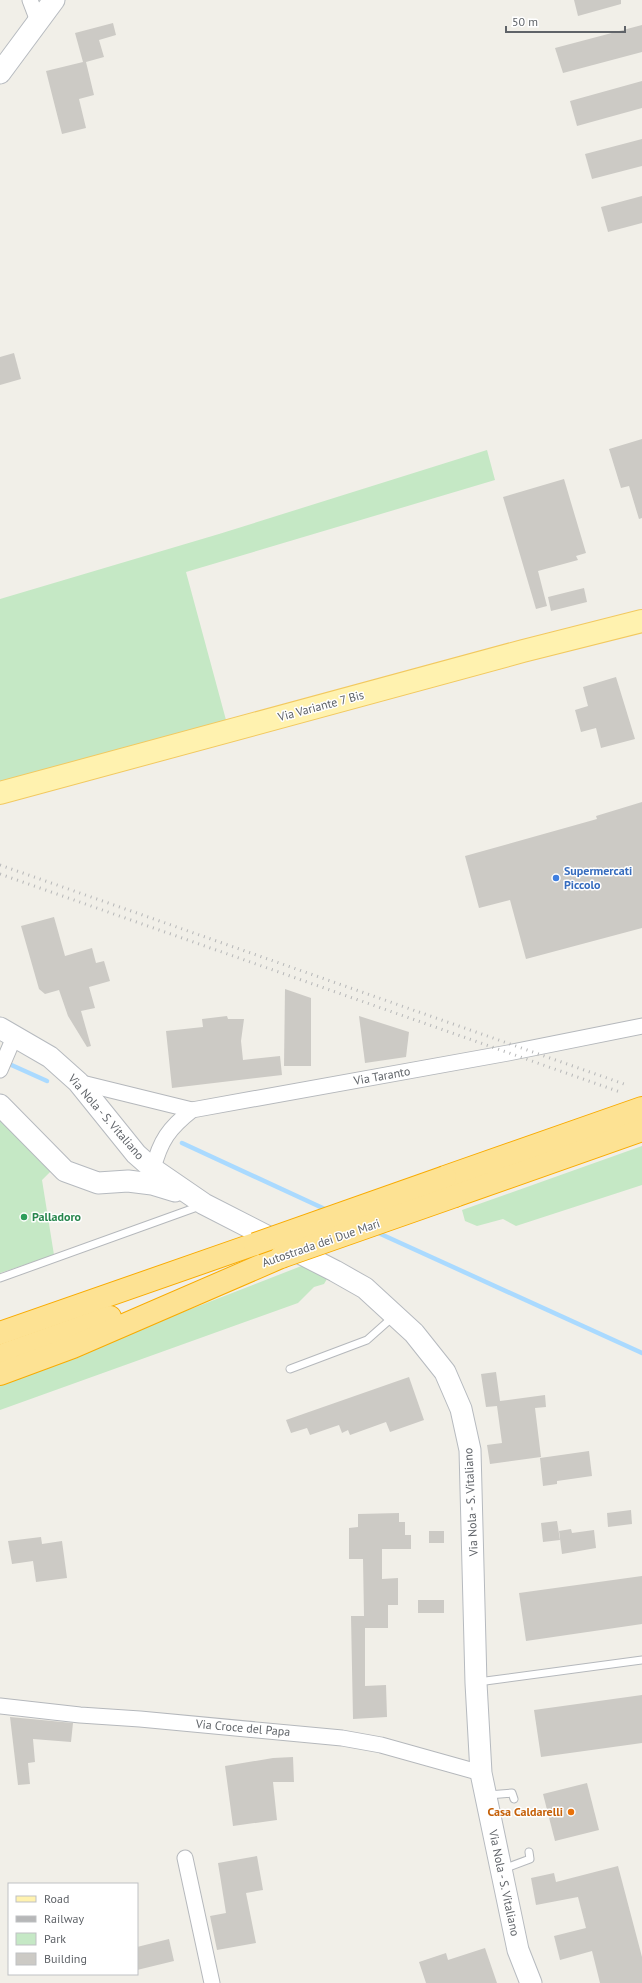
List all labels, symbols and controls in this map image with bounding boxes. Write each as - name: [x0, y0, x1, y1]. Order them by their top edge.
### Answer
- scale bar: [506, 8, 625, 34]
- text: 50 m: [512, 14, 538, 29]
- street label: Via Variante 7 Bis: [275, 687, 366, 724]
- place label: Supermercati Piccolo: [564, 863, 632, 892]
- marker: Supermercati Piccolo: [551, 873, 561, 883]
- street label: Via Taranto: [351, 1063, 411, 1088]
- street label: Via Nola - S. Vitaliano: [64, 1070, 148, 1163]
- place label: Palladoro: [32, 1209, 82, 1224]
- marker: Palladoro: [19, 1212, 29, 1222]
- street label: Autostrada dei Due Mari: [260, 1215, 382, 1270]
- street label: Via Nola - S. Vitaliano: [460, 1447, 481, 1558]
- street label: Via Croce del Papa: [194, 1716, 291, 1739]
- place label: Casa Caldarelli: [488, 1804, 563, 1819]
- marker: Casa Caldarelli: [566, 1807, 576, 1817]
- street label: Via Nola - S. Vitaliano: [486, 1827, 523, 1938]
- legend: [8, 1883, 138, 1975]
- text: Road: [44, 1891, 69, 1906]
- text: Railway: [44, 1911, 84, 1926]
- text: Park: [44, 1931, 66, 1946]
- text: Building: [44, 1951, 87, 1966]

